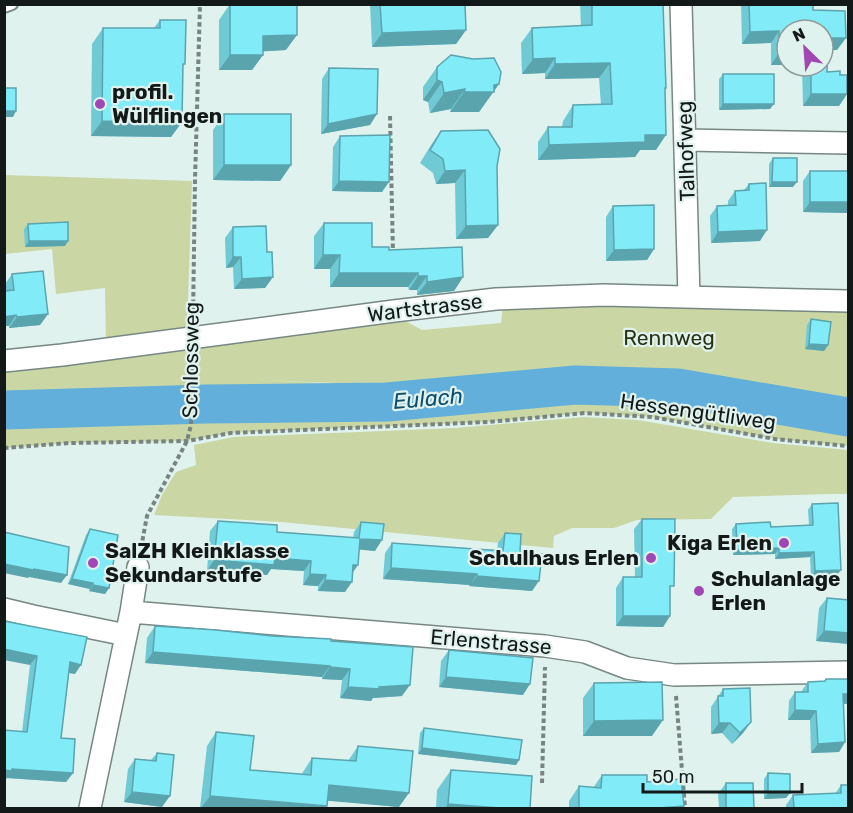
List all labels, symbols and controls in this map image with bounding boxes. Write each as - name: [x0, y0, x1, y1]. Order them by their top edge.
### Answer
- north arrow: [775, 18, 835, 78]
- text: N: [790, 24, 808, 46]
- place label: profil. Wülflingen: [112, 79, 222, 128]
- marker: profil. Wülflingen: [93, 97, 107, 111]
- street label: Talhofweg: [671, 100, 700, 202]
- street label: Wartstrasse: [366, 288, 484, 327]
- street label: Schlossweg: [177, 301, 204, 418]
- park label: Rennweg: [623, 325, 715, 350]
- water label: Eulach: [392, 382, 464, 415]
- street label: Hessengütliweg: [619, 388, 778, 435]
- place label: Kiga Erlen: [667, 530, 772, 555]
- marker: Kiga Erlen: [777, 536, 791, 550]
- place label: SalZH Kleinklasse Sekundarstufe: [105, 538, 289, 587]
- place label: Schulhaus Erlen: [469, 545, 639, 570]
- marker: Schulhaus Erlen: [644, 551, 658, 565]
- marker: SalZH Kleinklasse Sekundarstufe: [86, 556, 100, 570]
- place label: Schulanlage Erlen: [711, 566, 841, 615]
- marker: Schulanlage Erlen: [692, 584, 706, 598]
- street label: Erlenstrasse: [429, 624, 553, 659]
- scale bar: [643, 756, 802, 794]
- text: 50 m: [652, 766, 695, 788]

